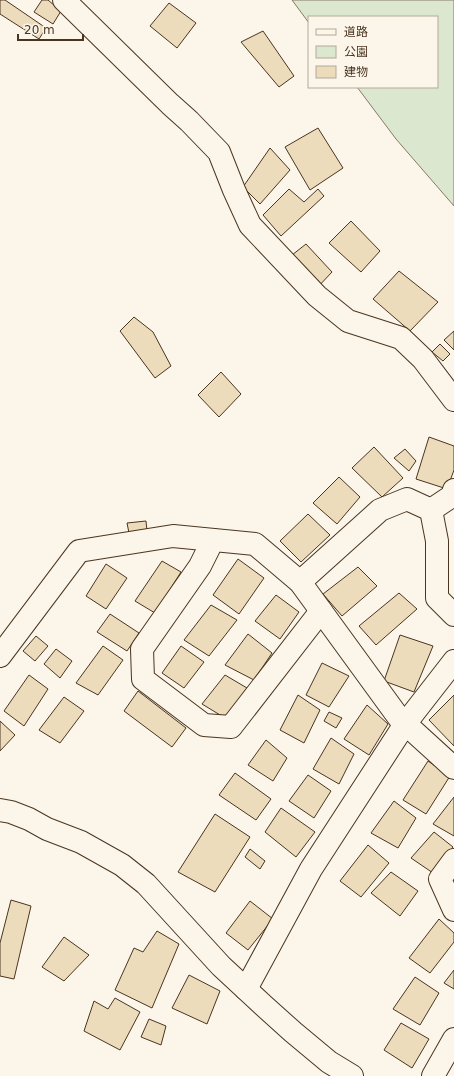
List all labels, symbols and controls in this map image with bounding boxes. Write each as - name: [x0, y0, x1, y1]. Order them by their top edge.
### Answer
- scale bar: [18, 16, 83, 42]
- legend: [308, 16, 438, 88]
- text: 20 m: [24, 23, 55, 37]
- text: 道路: [344, 25, 368, 39]
- text: 公園: [344, 45, 368, 59]
- text: 建物: [344, 65, 368, 79]

